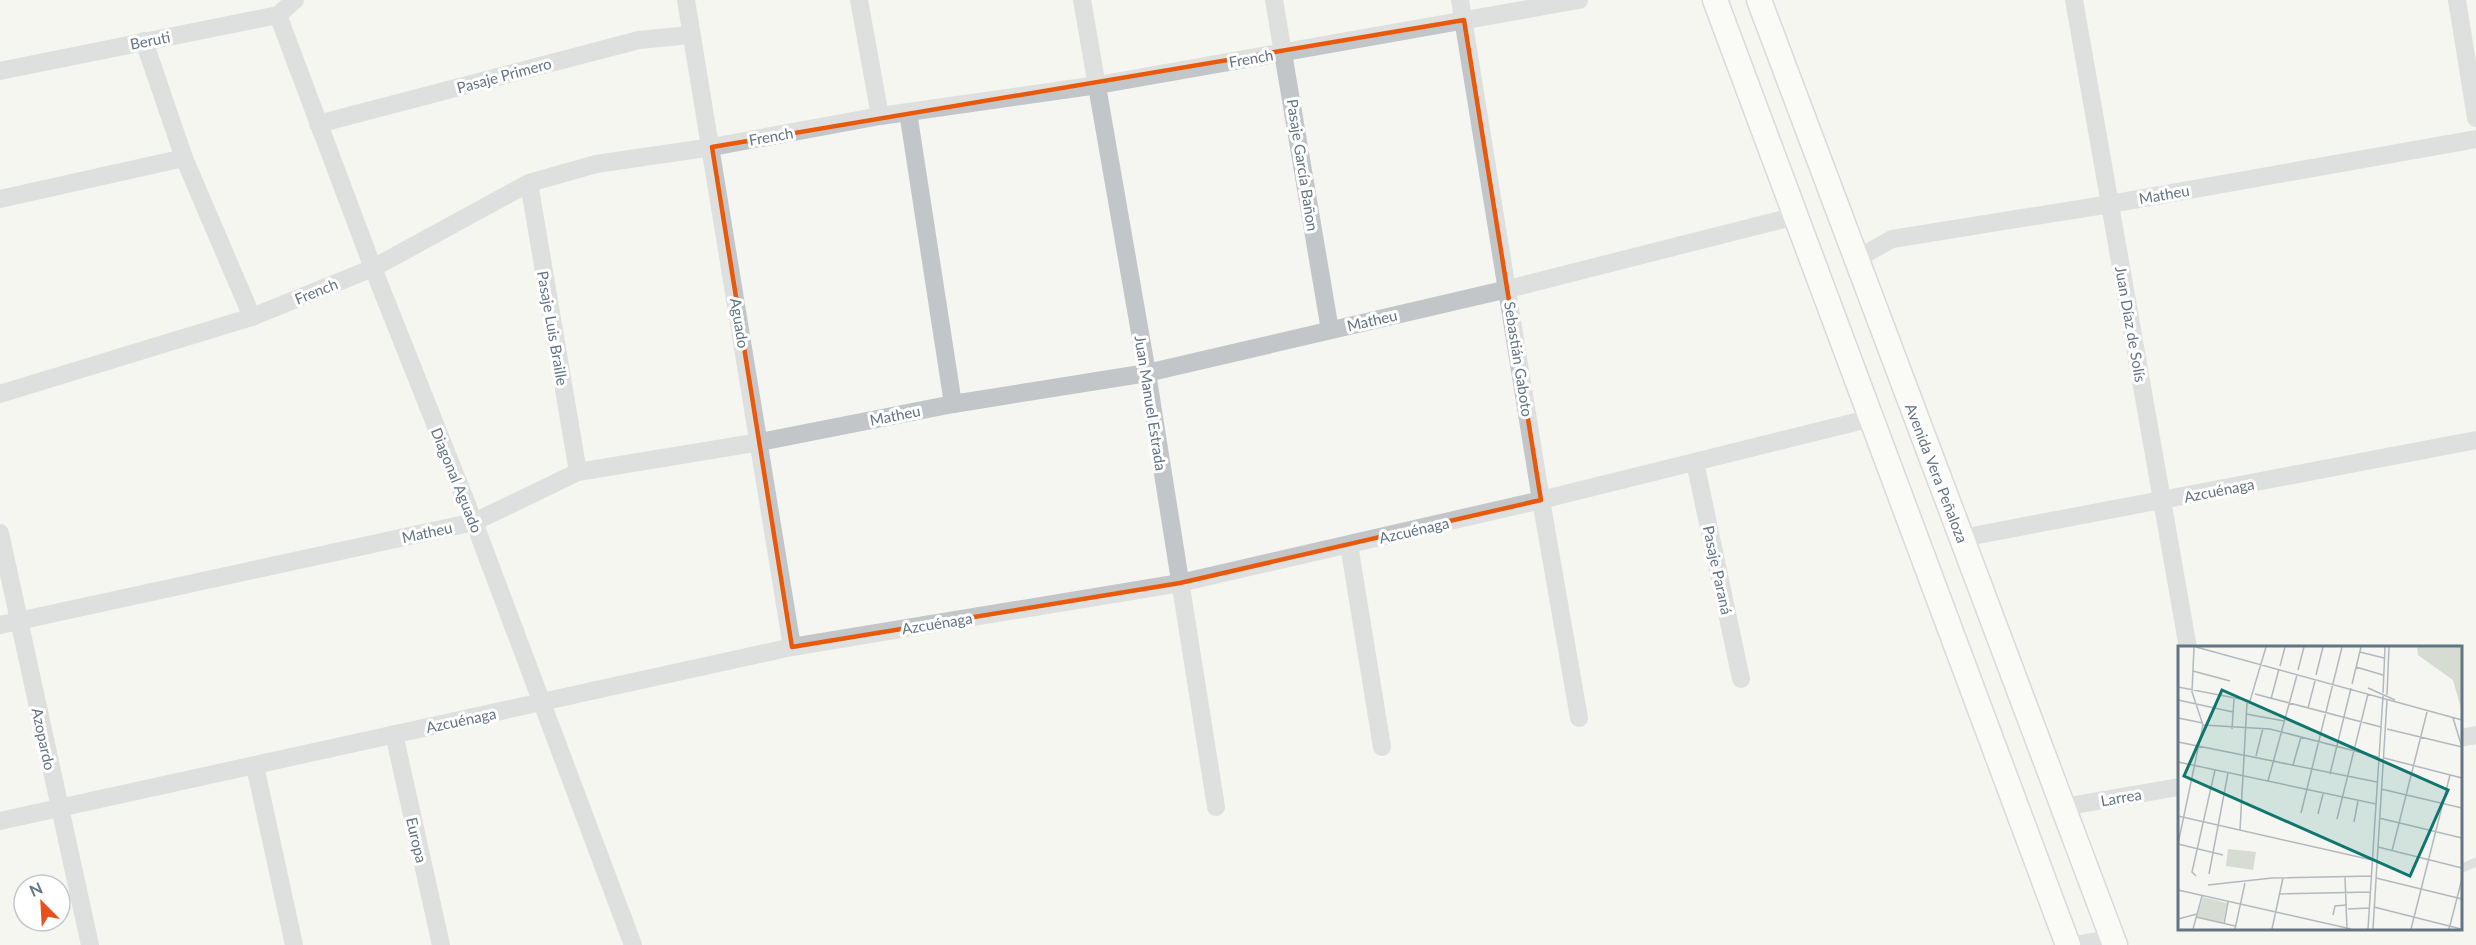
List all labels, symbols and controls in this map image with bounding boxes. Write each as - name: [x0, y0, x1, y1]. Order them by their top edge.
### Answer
- street label: Beruti: [128, 27, 172, 53]
- street label: French: [1227, 45, 1275, 71]
- street label: Pasaje Primero: [455, 54, 553, 96]
- street label: Pasaje García Bañon: [1284, 98, 1322, 232]
- street label: French: [747, 123, 795, 149]
- street label: Matheu: [2137, 181, 2191, 207]
- street label: Juan Díaz de Solís: [2112, 265, 2150, 383]
- street label: Pasaje Luis Braille: [534, 269, 572, 387]
- street label: French: [292, 274, 340, 308]
- street label: Aguado: [727, 297, 753, 349]
- street label: Sebastián Gaboto: [1501, 300, 1537, 418]
- street label: Matheu: [1345, 305, 1399, 335]
- street label: Juan Manuel Estrada: [1131, 334, 1171, 472]
- street label: Matheu: [868, 401, 922, 429]
- street label: Avenida Vera Peñaloza: [1902, 401, 1972, 545]
- street label: Diagonal Aguado: [428, 425, 486, 535]
- street label: Azcuénaga: [2182, 474, 2256, 506]
- street label: Azcuénaga: [1377, 513, 1451, 547]
- street label: Matheu: [400, 518, 454, 546]
- street label: Pasaje Paraná: [1700, 524, 1736, 616]
- street label: Azcuénaga: [900, 609, 974, 637]
- inset map: [2178, 646, 2461, 930]
- street label: Azcuénaga: [424, 704, 498, 736]
- street label: Azopardo: [29, 706, 59, 772]
- street label: Larrea: [2099, 785, 2143, 809]
- street label: Europa: [403, 815, 431, 865]
- north arrow: [12, 873, 72, 933]
- text: N: [26, 878, 45, 900]

